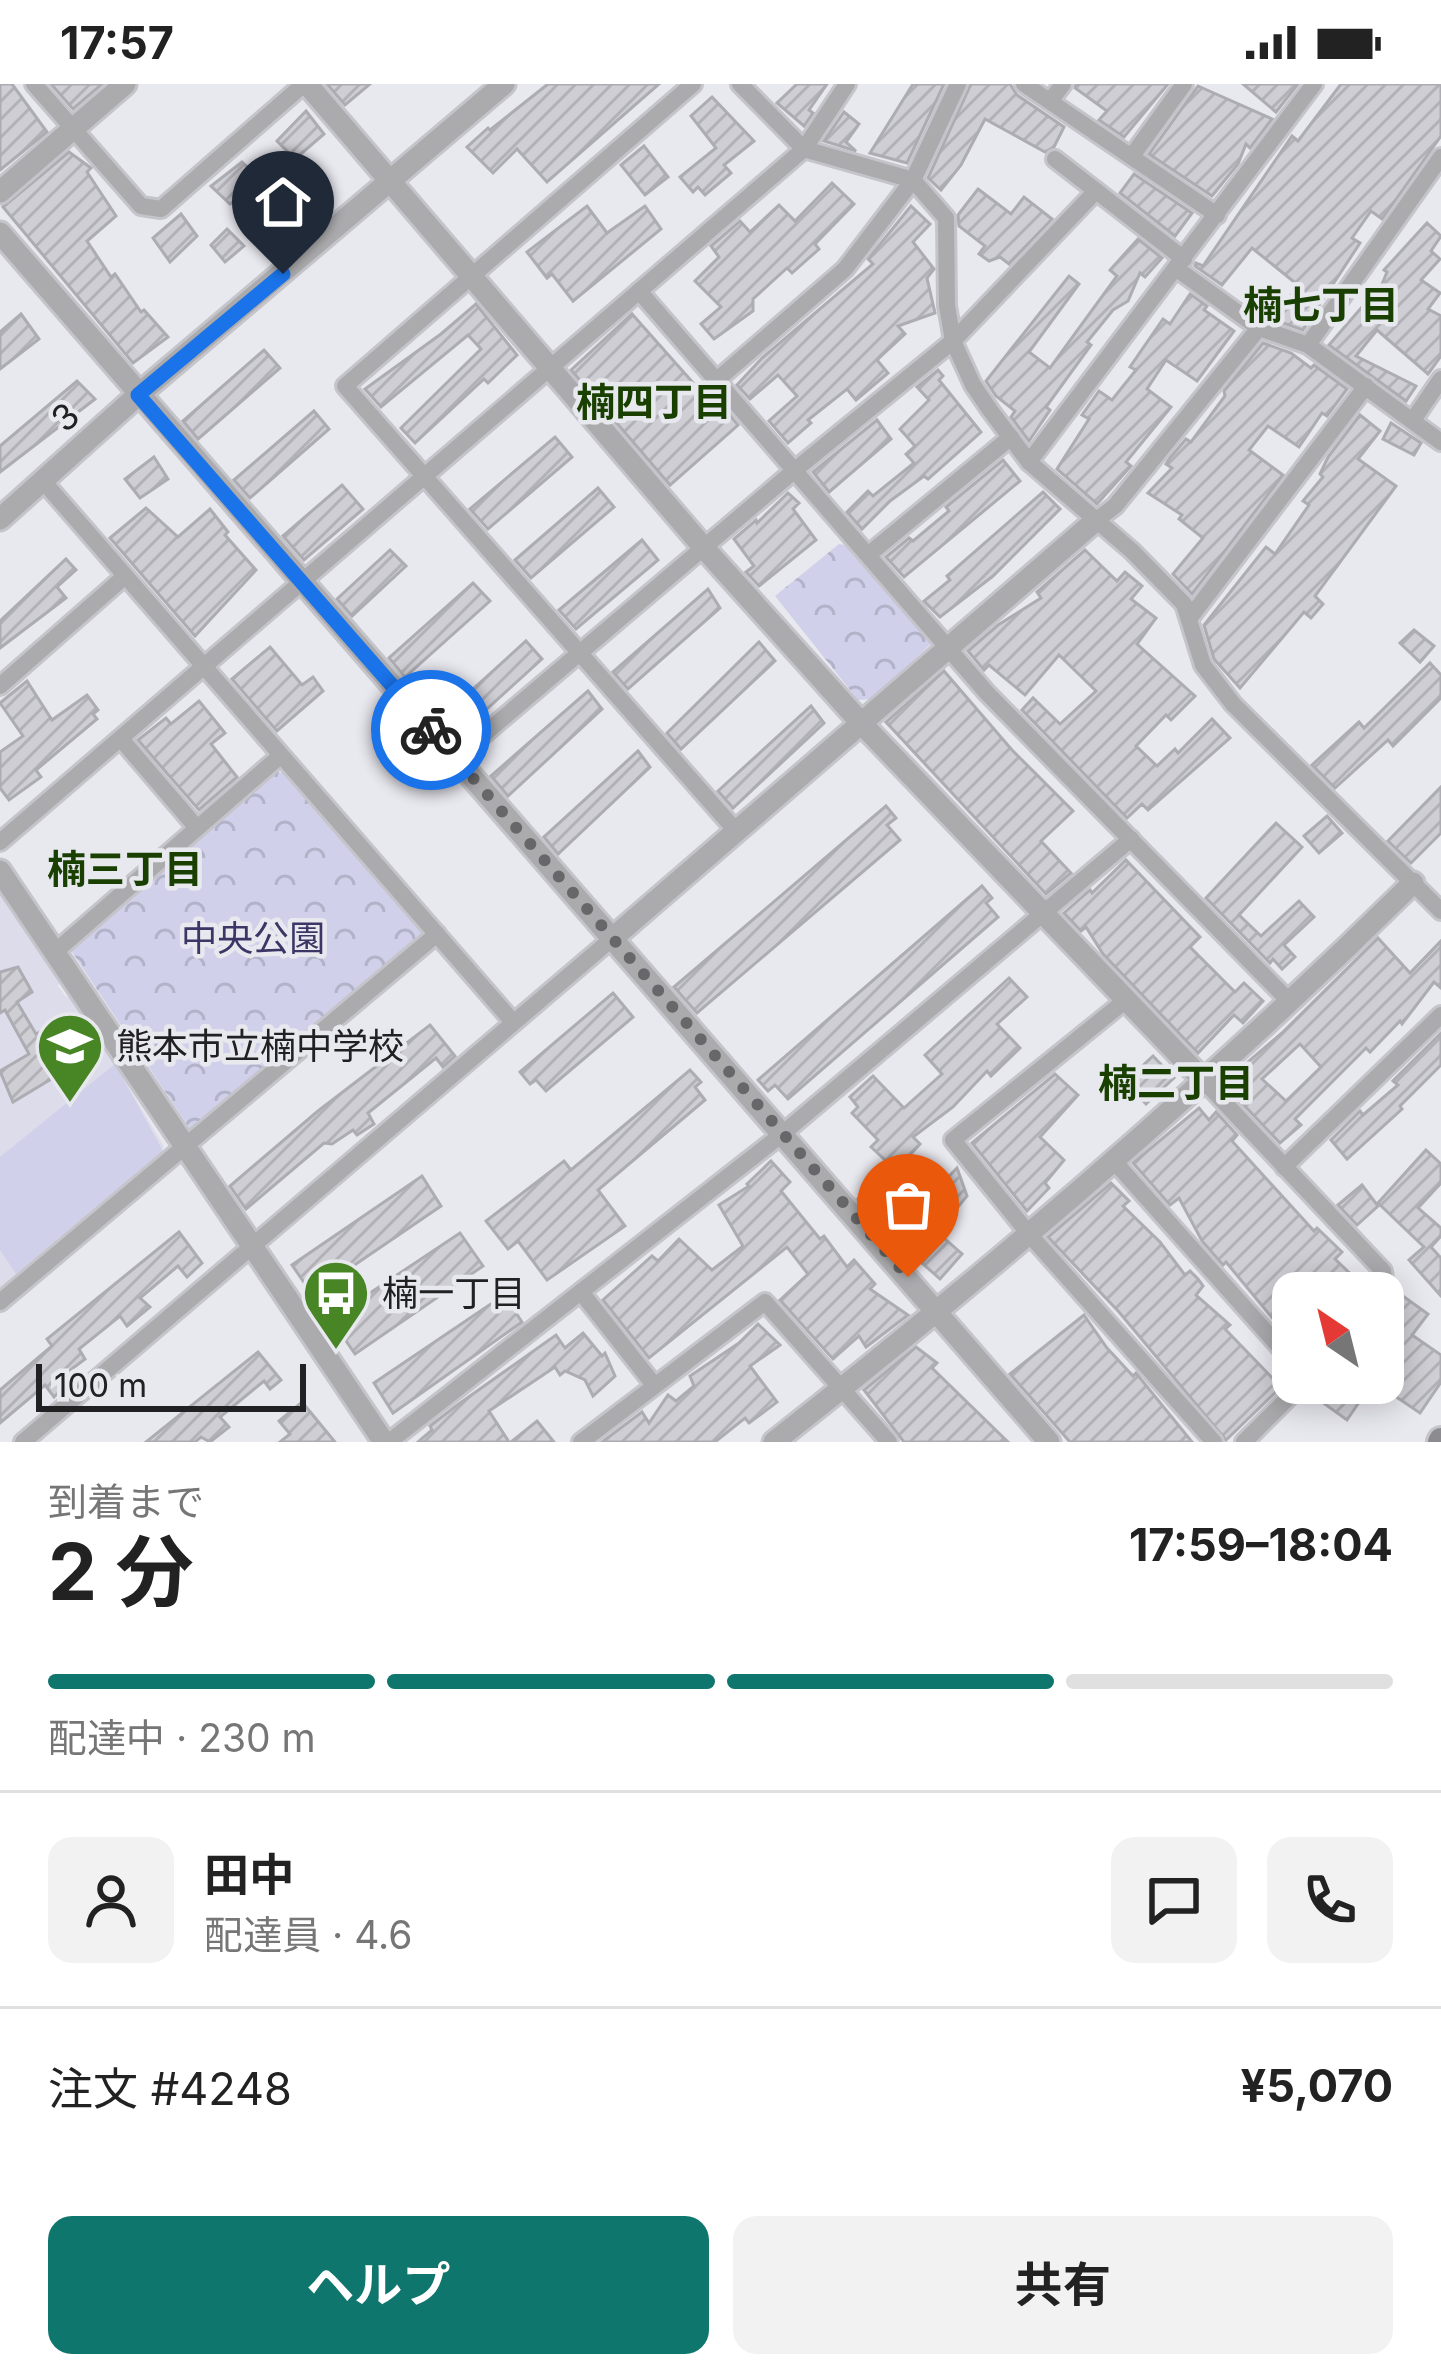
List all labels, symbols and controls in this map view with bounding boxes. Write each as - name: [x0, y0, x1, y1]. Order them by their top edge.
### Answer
- text: 17:57: [60, 15, 174, 70]
- pin: [232, 151, 334, 274]
- icon: home: [250, 169, 316, 235]
- district label: 楠七丁目: [1243, 281, 1399, 328]
- district label: 楠四丁目: [576, 378, 732, 425]
- street label: 3: [42, 393, 88, 441]
- courier: [371, 670, 491, 790]
- icon: bike: [398, 697, 464, 763]
- district label: 楠三丁目: [47, 845, 203, 892]
- park label: 中央公園: [181, 916, 325, 960]
- school or university icon: 熊本市立楠中学校: [35, 1011, 105, 1105]
- place label: 熊本市立楠中学校: [116, 1024, 404, 1068]
- district label: 楠二丁目: [1098, 1059, 1254, 1106]
- pin: [857, 1154, 959, 1277]
- icon: bag: [875, 1172, 941, 1238]
- bus stop icon: 楠一丁目: [301, 1258, 371, 1352]
- place label: 楠一丁目: [382, 1271, 526, 1315]
- north arrow: [1272, 1272, 1404, 1404]
- map controls: [1272, 1272, 1404, 1404]
- scale bar: [36, 1358, 306, 1411]
- text: 100 m: [54, 1365, 147, 1405]
- text: 到着まで: [48, 1478, 204, 1525]
- text: 17:59–18:04: [1129, 1517, 1393, 1572]
- text: 2 分: [48, 1524, 194, 1619]
- text: 配達中 · 230 m: [48, 1714, 316, 1761]
- button: person: [48, 1837, 174, 1963]
- button: chat: [1111, 1837, 1237, 1963]
- button: phone: [1267, 1837, 1393, 1963]
- text: 田中: [204, 1847, 294, 1902]
- text: 配達員 · 4.6: [204, 1911, 412, 1958]
- text: ¥5,070: [1241, 2058, 1393, 2113]
- text: 注文 #4248: [48, 2061, 292, 2116]
- button: ヘルプ: [48, 2216, 709, 2354]
- button: 共有: [733, 2216, 1393, 2354]

